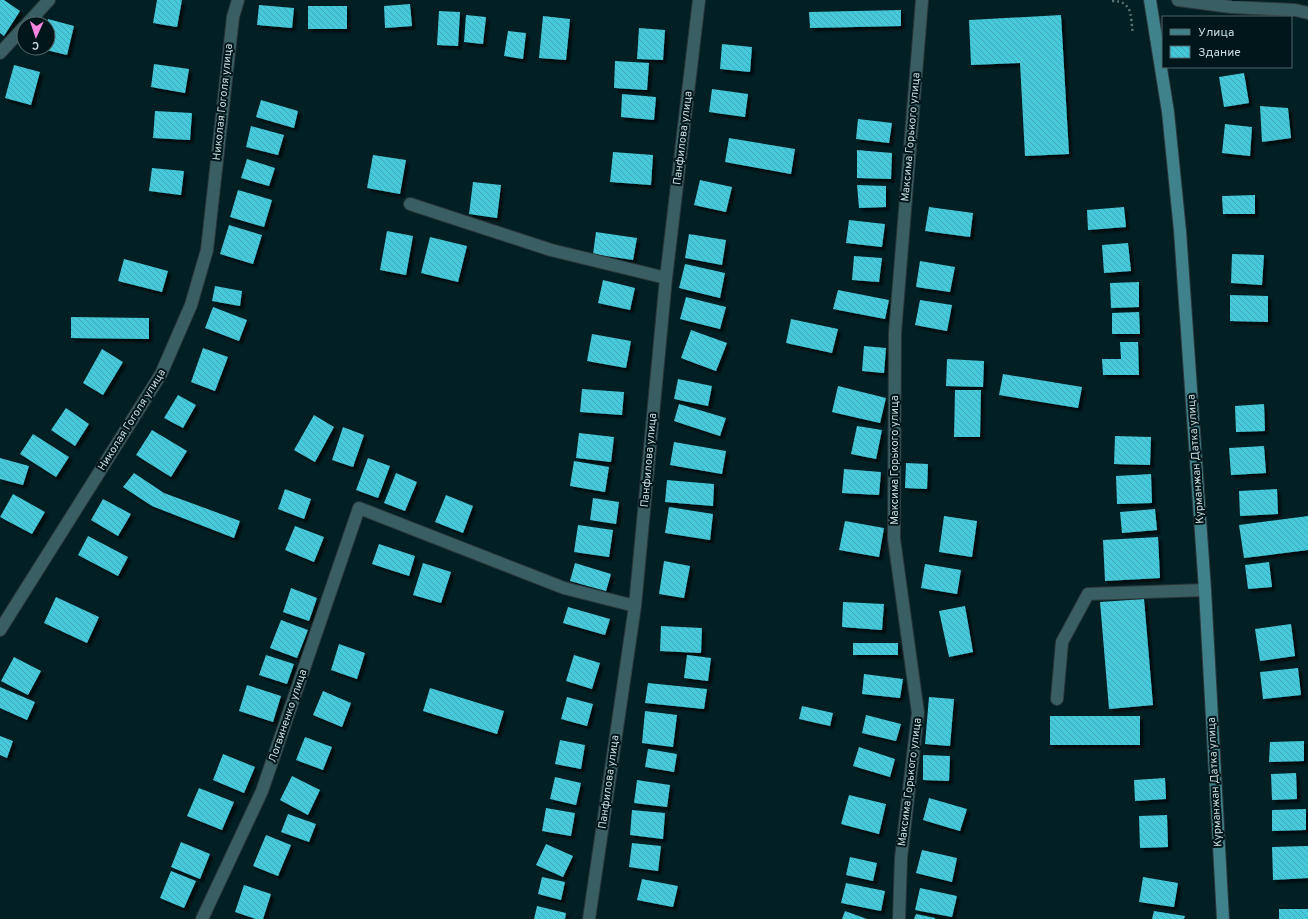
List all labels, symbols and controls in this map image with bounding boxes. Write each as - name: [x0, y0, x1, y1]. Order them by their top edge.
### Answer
- north arrow: [16, 16, 56, 56]
- legend: [1162, 16, 1292, 68]
- text: Улица: [1198, 25, 1234, 41]
- text: С: [32, 38, 39, 52]
- street label: Николая Гоголя улица: [210, 43, 236, 161]
- text: Здание: [1198, 45, 1241, 61]
- street label: Максима Горького улица: [898, 72, 924, 202]
- street label: Панфилова улица: [670, 90, 696, 186]
- street label: Николая Гоголя улица: [95, 366, 169, 473]
- street label: Курманжан Датка улица: [1184, 394, 1208, 524]
- street label: Максима Горького улица: [888, 395, 902, 525]
- street label: Панфилова улица: [638, 412, 660, 508]
- street label: Логвиненко улица: [265, 667, 311, 765]
- street label: Максима Горького улица: [895, 717, 925, 847]
- street label: Курманжан Датка улица: [1205, 717, 1225, 847]
- street label: Панфилова улица: [595, 734, 623, 830]

